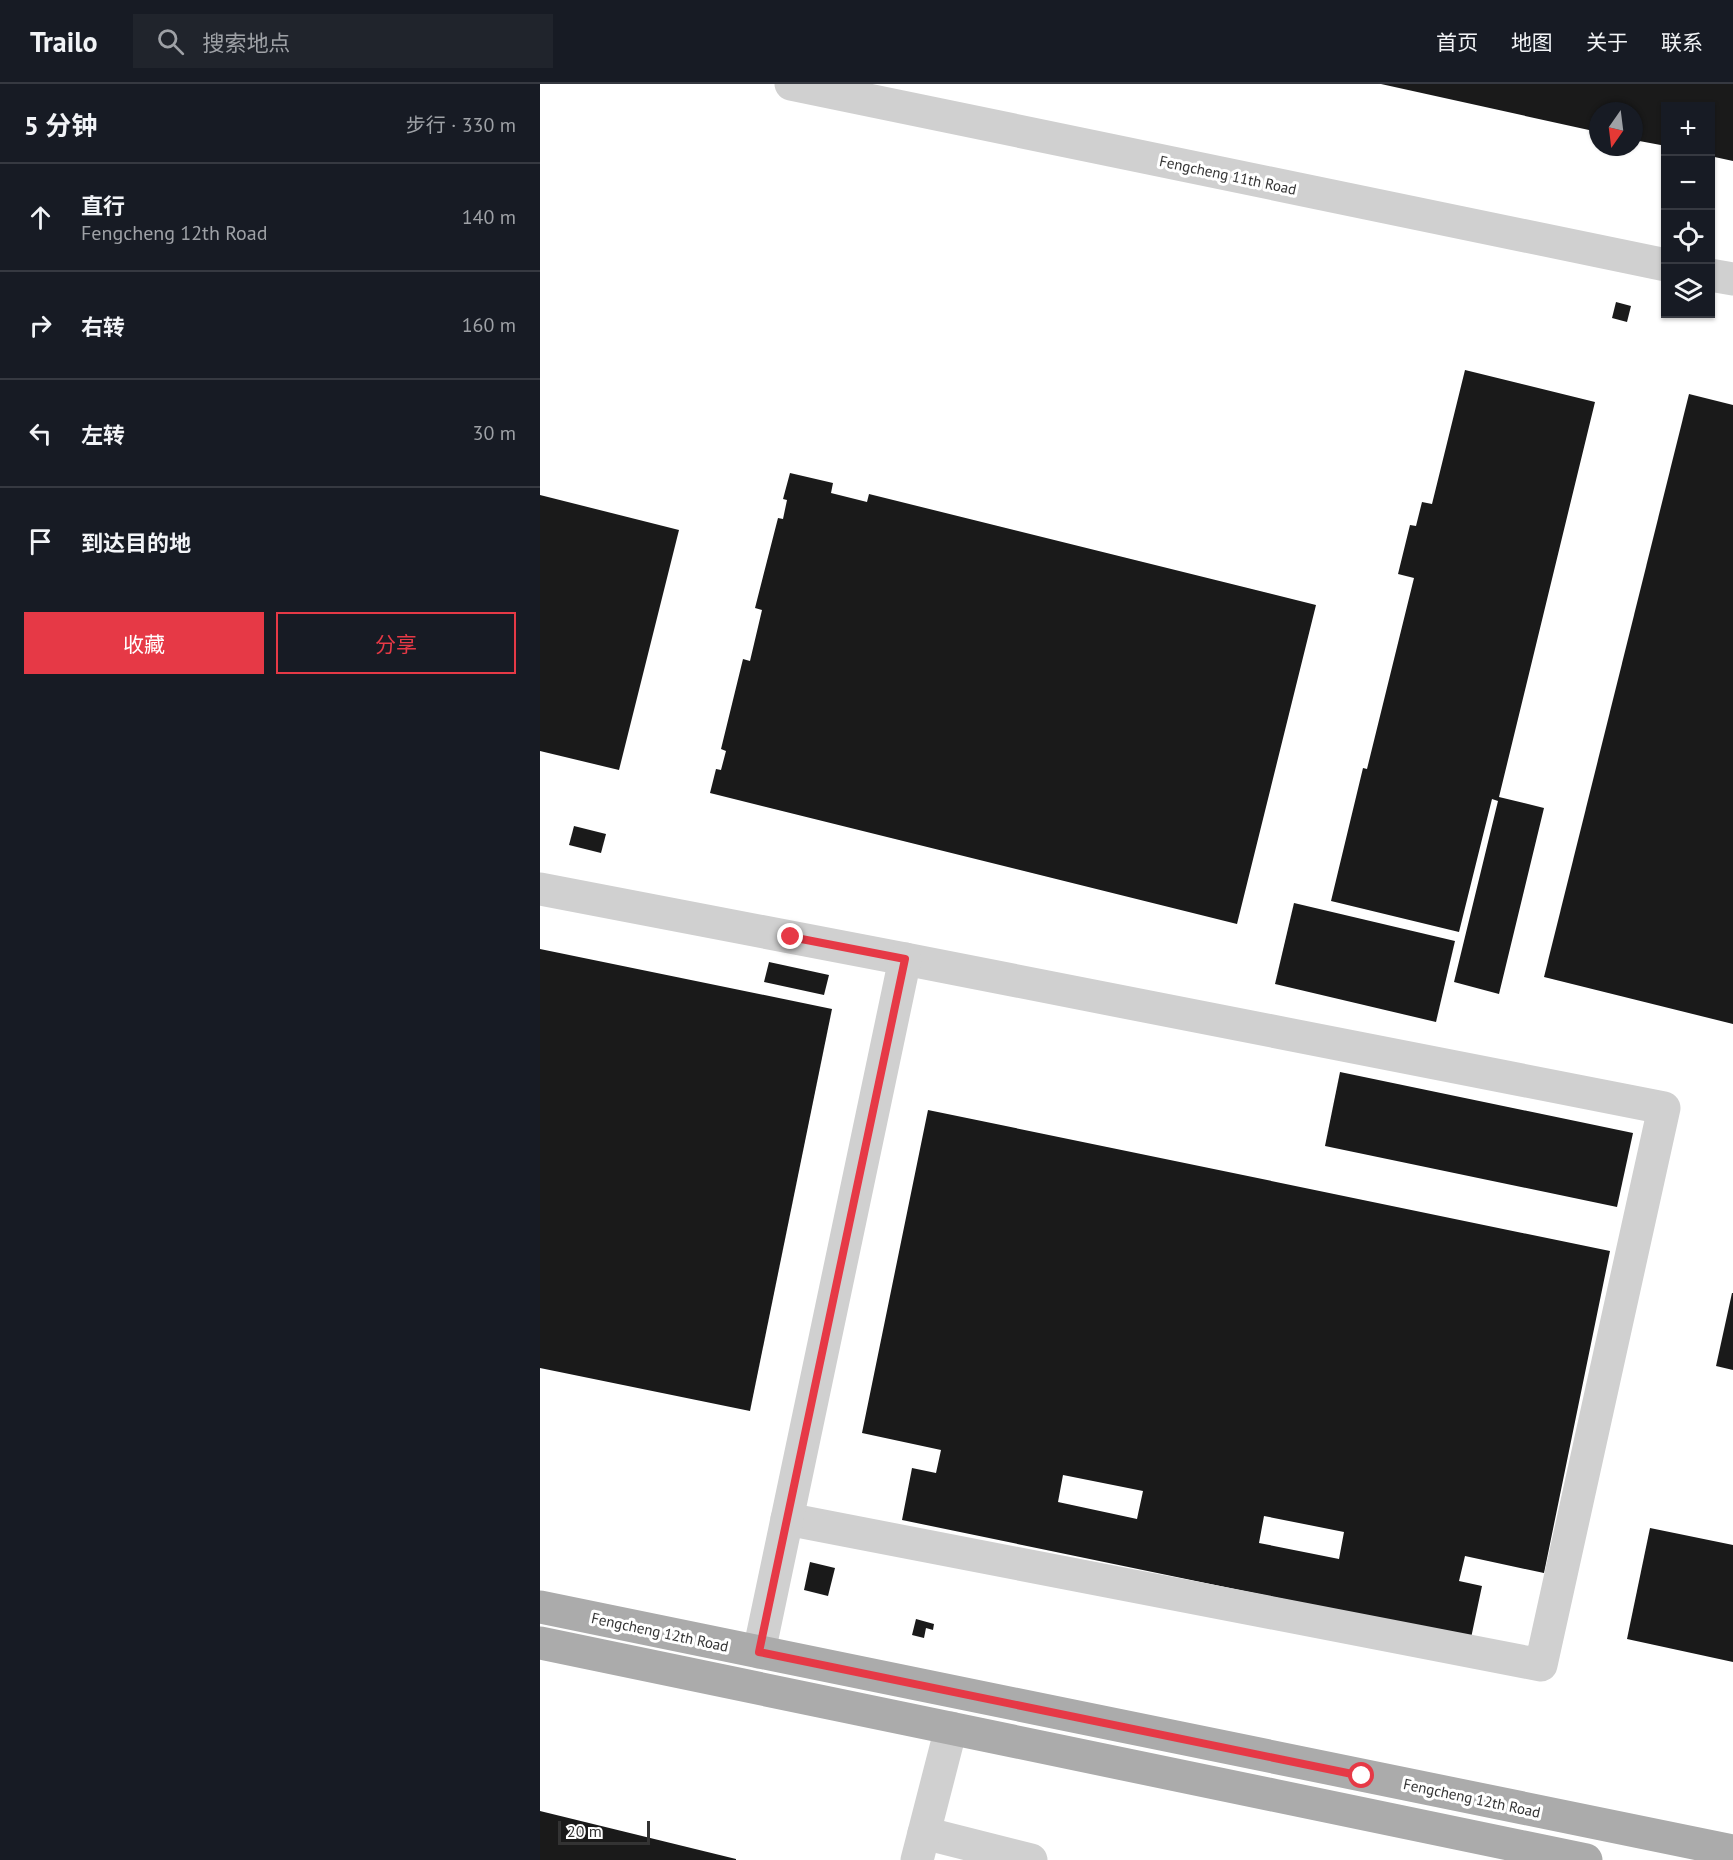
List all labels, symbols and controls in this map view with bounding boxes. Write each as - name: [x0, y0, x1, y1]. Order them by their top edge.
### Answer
- search box: [133, 14, 553, 68]
- text: Trailo: [30, 23, 97, 60]
- icon: search: [154, 25, 187, 58]
- text: 搜索地点: [202, 29, 291, 57]
- text: 首页: [1436, 29, 1478, 56]
- text: 地图: [1511, 29, 1553, 56]
- text: 关于: [1586, 29, 1628, 56]
- text: 联系: [1661, 29, 1703, 56]
- north arrow: [1589, 102, 1643, 156]
- map controls: [1661, 102, 1715, 318]
- button: +: [1661, 102, 1715, 156]
- text: 5 分钟: [24, 109, 97, 142]
- text: 步行 · 330 m: [406, 112, 516, 138]
- street label: Fengcheng 11th Road: [1158, 151, 1298, 199]
- button: −: [1661, 156, 1715, 210]
- text: 直行: [81, 192, 125, 220]
- icon: ahead: [24, 201, 57, 234]
- text: 140 m: [462, 204, 516, 230]
- button: locate: [1661, 210, 1715, 264]
- text: Fengcheng 12th Road: [81, 220, 268, 246]
- button: layers: [1661, 264, 1715, 318]
- icon: right: [24, 309, 57, 342]
- text: 160 m: [462, 312, 516, 338]
- text: 右转: [81, 313, 125, 341]
- icon: left: [24, 417, 57, 450]
- text: 30 m: [473, 420, 516, 446]
- text: 左转: [81, 421, 125, 449]
- icon: arrive: [24, 525, 57, 558]
- text: 到达目的地: [81, 529, 191, 557]
- button: 收藏: [24, 612, 264, 674]
- button: 分享: [276, 612, 516, 674]
- route end: [777, 923, 803, 949]
- street label: Fengcheng 12th Road: [590, 1608, 730, 1656]
- route start: [1348, 1762, 1374, 1788]
- street label: Fengcheng 12th Road: [1402, 1774, 1542, 1822]
- scale bar: [558, 1818, 650, 1846]
- text: 20 m: [567, 1821, 602, 1841]

